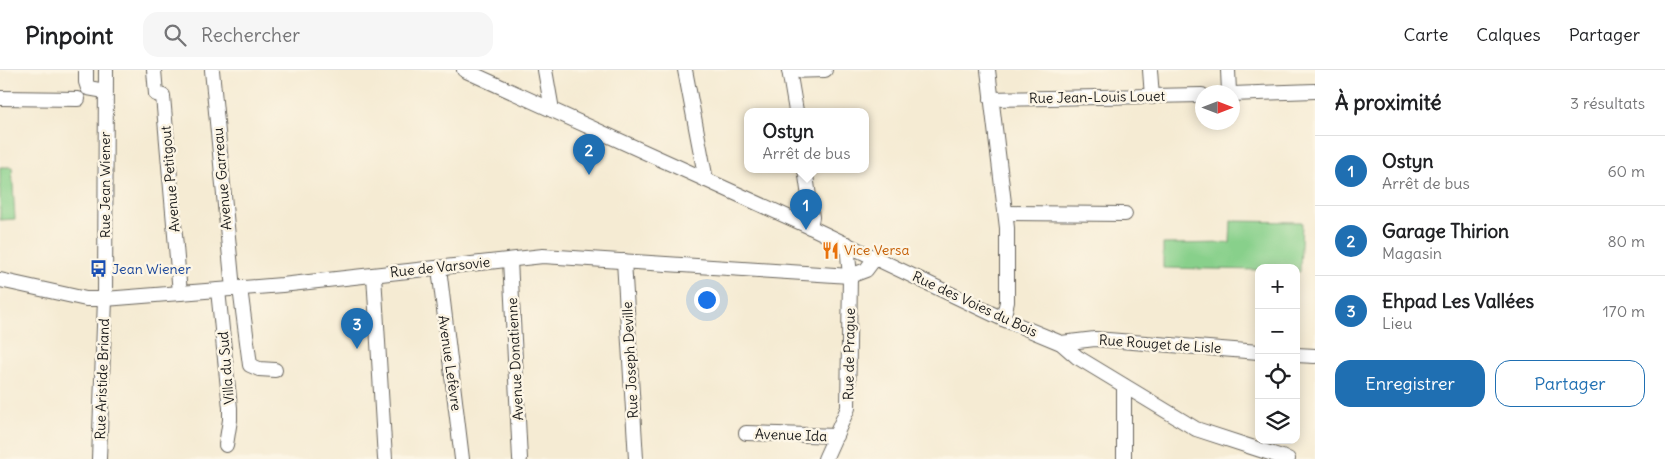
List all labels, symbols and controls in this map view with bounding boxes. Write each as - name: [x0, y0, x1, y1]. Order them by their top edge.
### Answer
- search box: [143, 12, 493, 57]
- text: Pinpoint: [25, 20, 113, 50]
- icon: search: [161, 21, 189, 49]
- text: Rechercher: [201, 23, 300, 47]
- text: Carte: [1403, 23, 1448, 46]
- text: Calques: [1476, 23, 1541, 46]
- text: Partager: [1569, 23, 1640, 46]
- north arrow: [1195, 85, 1240, 130]
- street label: Rue Jean-Louis Louet: [1029, 87, 1166, 107]
- text: À proximité: [1335, 89, 1442, 116]
- text: 3 résultats: [1570, 93, 1645, 113]
- popup: [744, 108, 869, 173]
- text: Ostyn: [763, 119, 814, 143]
- street label: Avenue Petitgout: [156, 125, 184, 233]
- street label: Avenue Garreau: [209, 127, 235, 231]
- street label: Rue Jean Wiener: [96, 131, 114, 238]
- pin: 2: [573, 134, 605, 175]
- text: Arrêt de bus: [763, 143, 850, 163]
- text: Ostyn: [1382, 149, 1434, 173]
- text: 1: [1348, 161, 1354, 181]
- text: 60 m: [1607, 161, 1645, 181]
- text: Arrêt de bus: [1382, 173, 1470, 193]
- pin: 1: [790, 189, 822, 230]
- text: Garage Thirion: [1382, 219, 1509, 243]
- text: 2: [1347, 231, 1355, 251]
- text: 80 m: [1607, 231, 1645, 251]
- restaurant icon: Vice Versa: [820, 240, 840, 260]
- place label: Vice Versa: [844, 241, 909, 259]
- text: Magasin: [1382, 243, 1442, 263]
- street label: Rue de Varsovie: [389, 253, 491, 281]
- bus stop icon: Jean Wiener: [88, 259, 108, 279]
- place label: Jean Wiener: [112, 260, 191, 278]
- map controls: [1255, 264, 1300, 444]
- button: +: [1255, 264, 1300, 309]
- street label: Rue des Voies du Bois: [910, 267, 1040, 341]
- your location: [694, 287, 720, 313]
- text: Ehpad Les Vallées: [1382, 289, 1534, 313]
- street label: Avenue Donatienne: [503, 297, 527, 421]
- street label: Rue Joseph Deville: [618, 301, 642, 419]
- text: 3: [1346, 301, 1356, 321]
- text: 170 m: [1602, 301, 1645, 321]
- pin: 3: [341, 308, 373, 349]
- street label: Rue de Prague: [839, 308, 859, 400]
- button: −: [1255, 309, 1300, 354]
- text: Lieu: [1382, 313, 1412, 333]
- street label: Avenue Lefèvre: [434, 314, 466, 412]
- street label: Rue Aristide Briand: [91, 318, 113, 440]
- street label: Villa du Sud: [214, 331, 238, 405]
- street label: Rue Rouget de Lisle: [1098, 331, 1222, 357]
- button: locate: [1255, 354, 1300, 399]
- button: Enregistrer: [1335, 360, 1485, 407]
- button: Partager: [1495, 360, 1645, 407]
- button: layers: [1255, 399, 1300, 444]
- street label: Avenue Ida: [755, 425, 827, 445]

